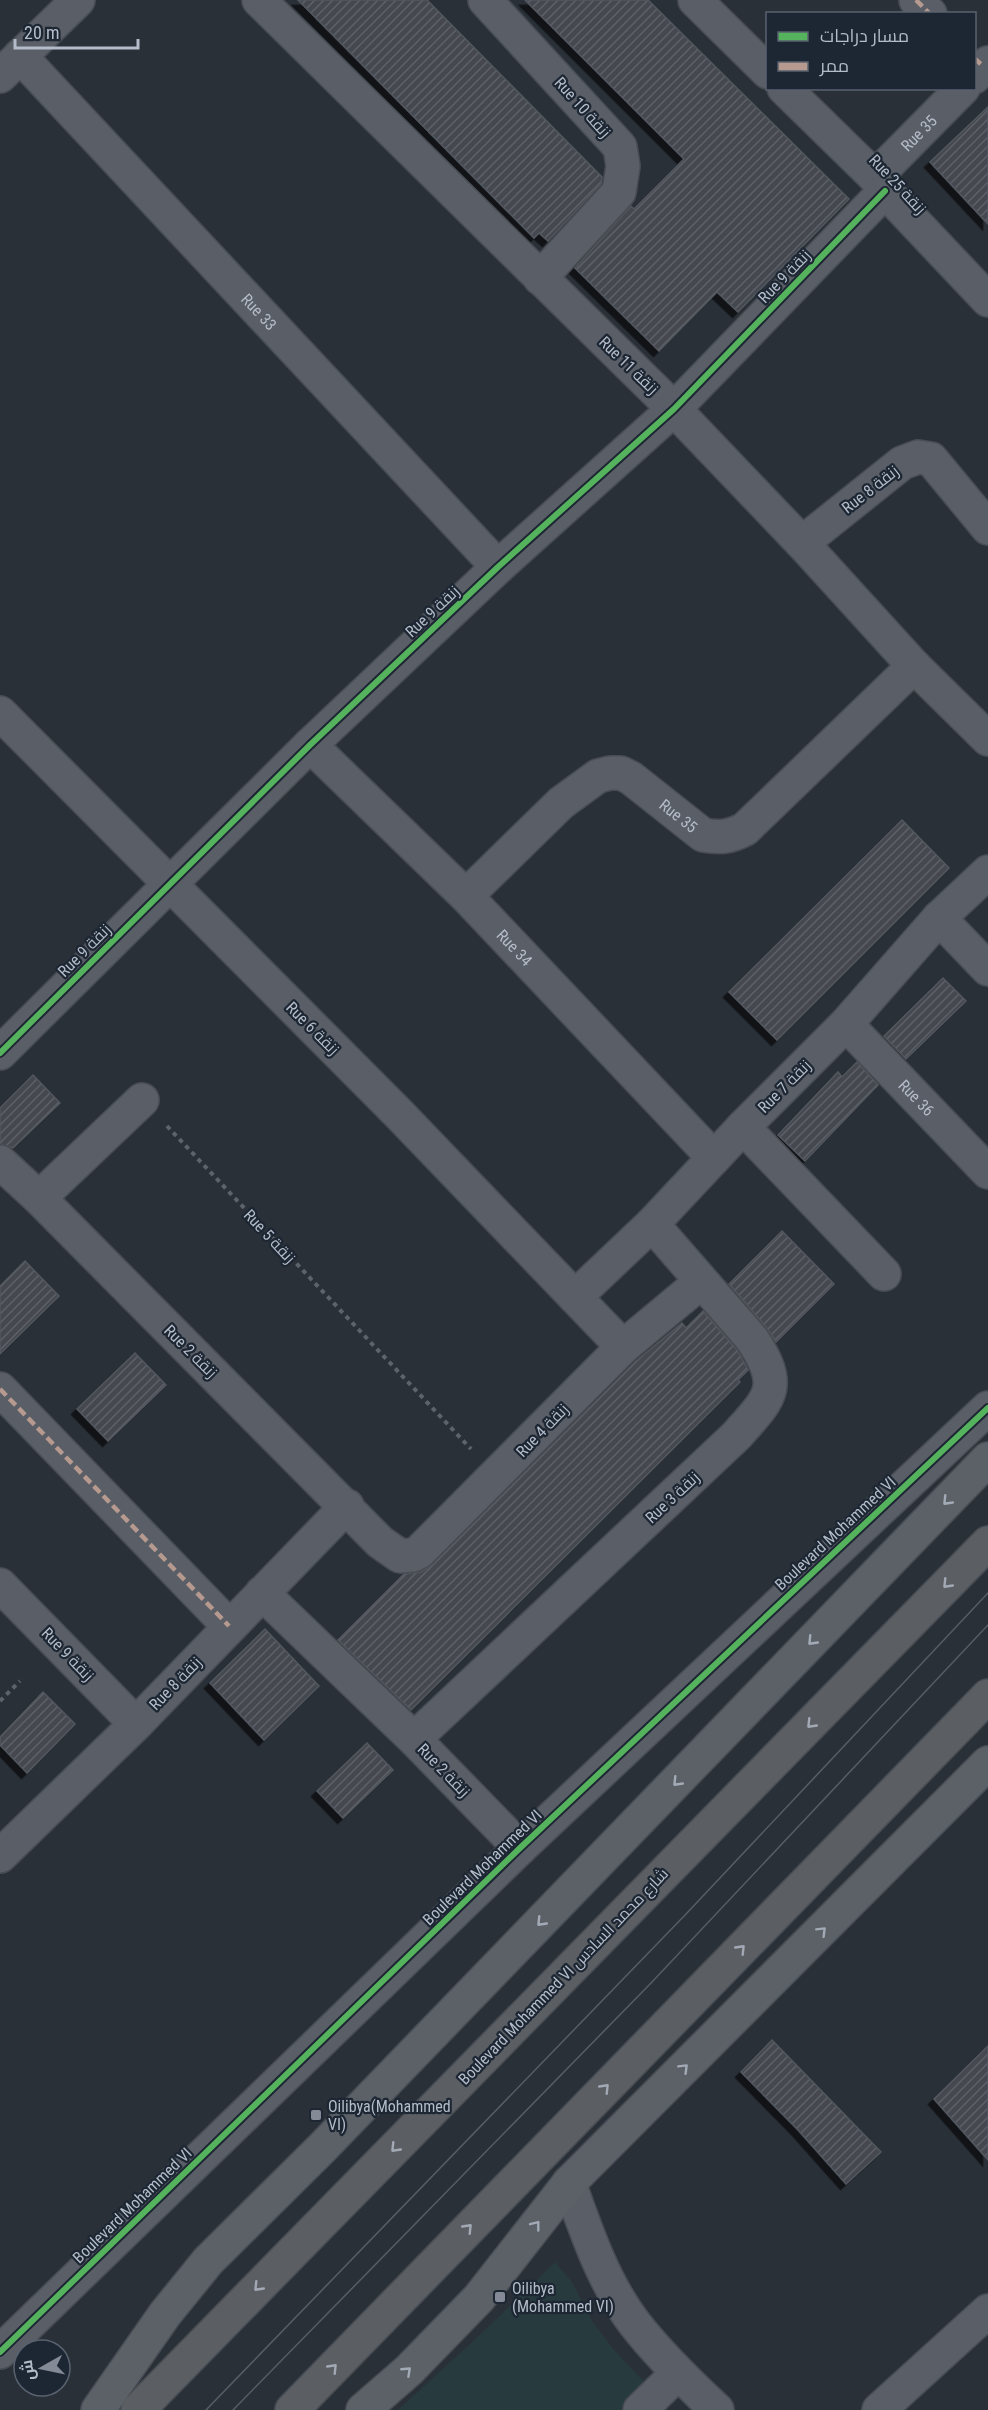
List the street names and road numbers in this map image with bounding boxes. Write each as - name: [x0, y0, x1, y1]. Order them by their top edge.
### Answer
- street label: Rue 10 زنقة: [551, 73, 615, 141]
- street label: Rue 35: [897, 111, 941, 155]
- street label: Rue 25 زنقة: [865, 150, 930, 218]
- street label: Rue 9 زنقة: [754, 246, 814, 307]
- street label: Rue 33: [237, 290, 280, 334]
- street label: Rue 11 زنقة: [595, 333, 662, 398]
- street label: Rue 8 زنقة: [838, 461, 903, 517]
- street label: Rue 9 زنقة: [401, 582, 463, 641]
- street label: Rue 35: [655, 795, 701, 837]
- street label: Rue 9 زنقة: [54, 920, 115, 981]
- street label: Rue 34: [493, 926, 536, 970]
- street label: Rue 6 زنقة: [282, 998, 343, 1059]
- street label: Rue 7 زنقة: [754, 1056, 815, 1117]
- street label: Rue 36: [894, 1076, 938, 1120]
- street label: Rue 5 زنقة: [240, 1205, 299, 1267]
- street label: Rue 2 زنقة: [160, 1321, 221, 1382]
- street label: Rue 4 زنقة: [512, 1400, 572, 1461]
- street label: Rue 3 زنقة: [641, 1468, 703, 1527]
- street label: Boulevard Mohammed VI: [771, 1473, 900, 1594]
- street label: Rue 9 زنقة: [38, 1624, 98, 1685]
- street label: Rue 8 زنقة: [145, 1653, 205, 1714]
- street label: Rue 2 زنقة: [414, 1740, 474, 1801]
- street label: Boulevard Mohammed VI: [419, 1806, 546, 1929]
- street label: Boulevard Mohammed VI شارع محمد السادس: [455, 1864, 674, 2090]
- street label: Boulevard Mohammed VI: [69, 2144, 196, 2267]

